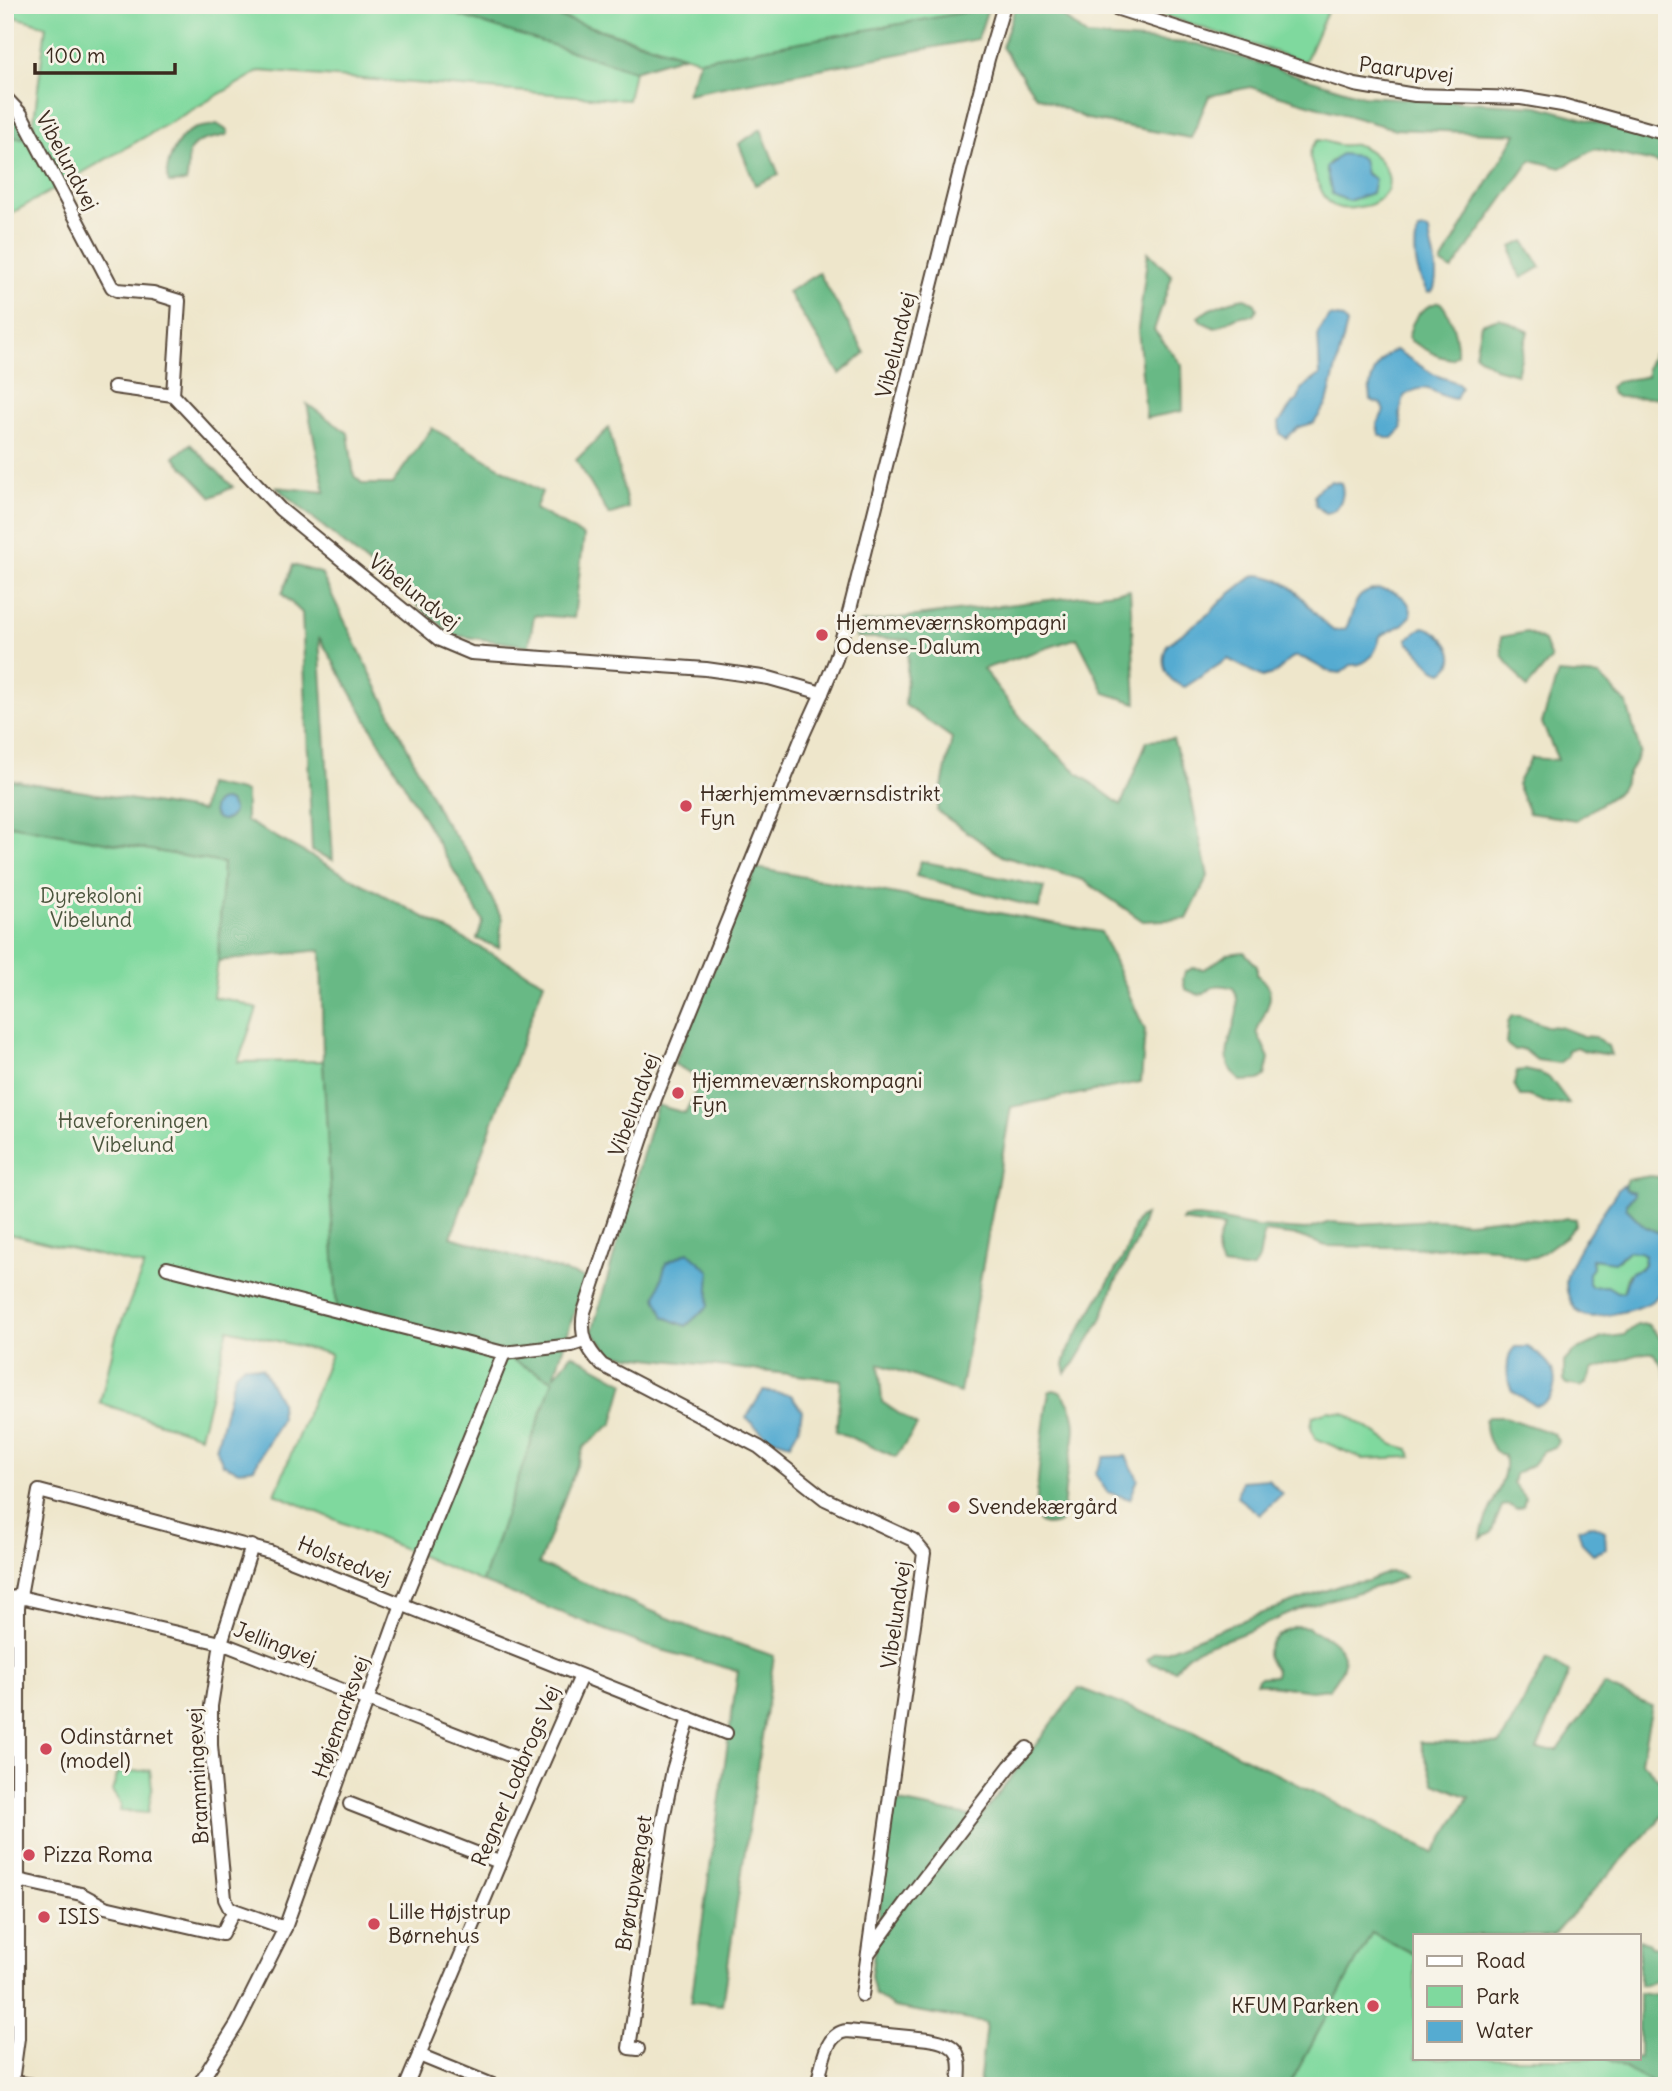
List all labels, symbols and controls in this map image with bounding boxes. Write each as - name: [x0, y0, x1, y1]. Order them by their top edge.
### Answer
- scale bar: [35, 32, 175, 76]
- text: 100 m: [46, 42, 105, 69]
- street label: Paarupvej: [1357, 50, 1455, 89]
- street label: Vibelundvej: [30, 107, 105, 215]
- street label: Vibelundvej: [869, 289, 922, 401]
- street label: Vibelundvej: [363, 548, 465, 636]
- place label: Hjemmeværnskompagni Odense-Dalum: [836, 609, 1067, 660]
- marker: Hjemmeværnskompagni Odense-Dalum: [814, 627, 830, 643]
- place label: Hærhjemmeværnsdistrikt Fyn: [700, 780, 940, 831]
- marker: Hærhjemmeværnsdistrikt Fyn: [678, 798, 694, 814]
- park label: Dyrekoloni Vibelund: [40, 882, 142, 933]
- street label: Vibelundvej: [602, 1049, 665, 1160]
- place label: Hjemmeværnskompagni Fyn: [692, 1067, 923, 1118]
- marker: Hjemmeværnskompagni Fyn: [670, 1085, 686, 1101]
- park label: Haveforeningen Vibelund: [58, 1107, 208, 1158]
- place label: Svendekærgård: [968, 1493, 1118, 1520]
- marker: Svendekærgård: [946, 1499, 962, 1515]
- street label: Holstedvej: [294, 1530, 395, 1591]
- street label: Vibelundvej: [875, 1559, 916, 1670]
- street label: Jellingvej: [230, 1615, 320, 1672]
- street label: Højemarksvej: [306, 1652, 375, 1782]
- street label: Regner Lodbrogs Vej: [465, 1681, 566, 1871]
- street label: Brammingevej: [180, 1707, 215, 1845]
- place label: Odinstårnet (model): [60, 1723, 173, 1774]
- marker: Odinstårnet (model): [38, 1741, 54, 1757]
- street label: Brørupvænget: [609, 1813, 658, 1953]
- place label: Pizza Roma: [43, 1841, 153, 1868]
- marker: Pizza Roma: [21, 1847, 37, 1863]
- place label: Lille Højstrup Børnehus: [388, 1898, 511, 1949]
- place label: ISIS: [58, 1903, 100, 1930]
- marker: ISIS: [36, 1909, 52, 1925]
- marker: Lille Højstrup Børnehus: [366, 1916, 382, 1932]
- legend: [1413, 1934, 1640, 2060]
- text: Road: [1476, 1947, 1525, 1974]
- text: Park: [1476, 1983, 1519, 2010]
- place label: KFUM Parken: [1231, 1992, 1359, 2019]
- marker: KFUM Parken: [1365, 1998, 1381, 2014]
- text: Water: [1476, 2017, 1534, 2044]

